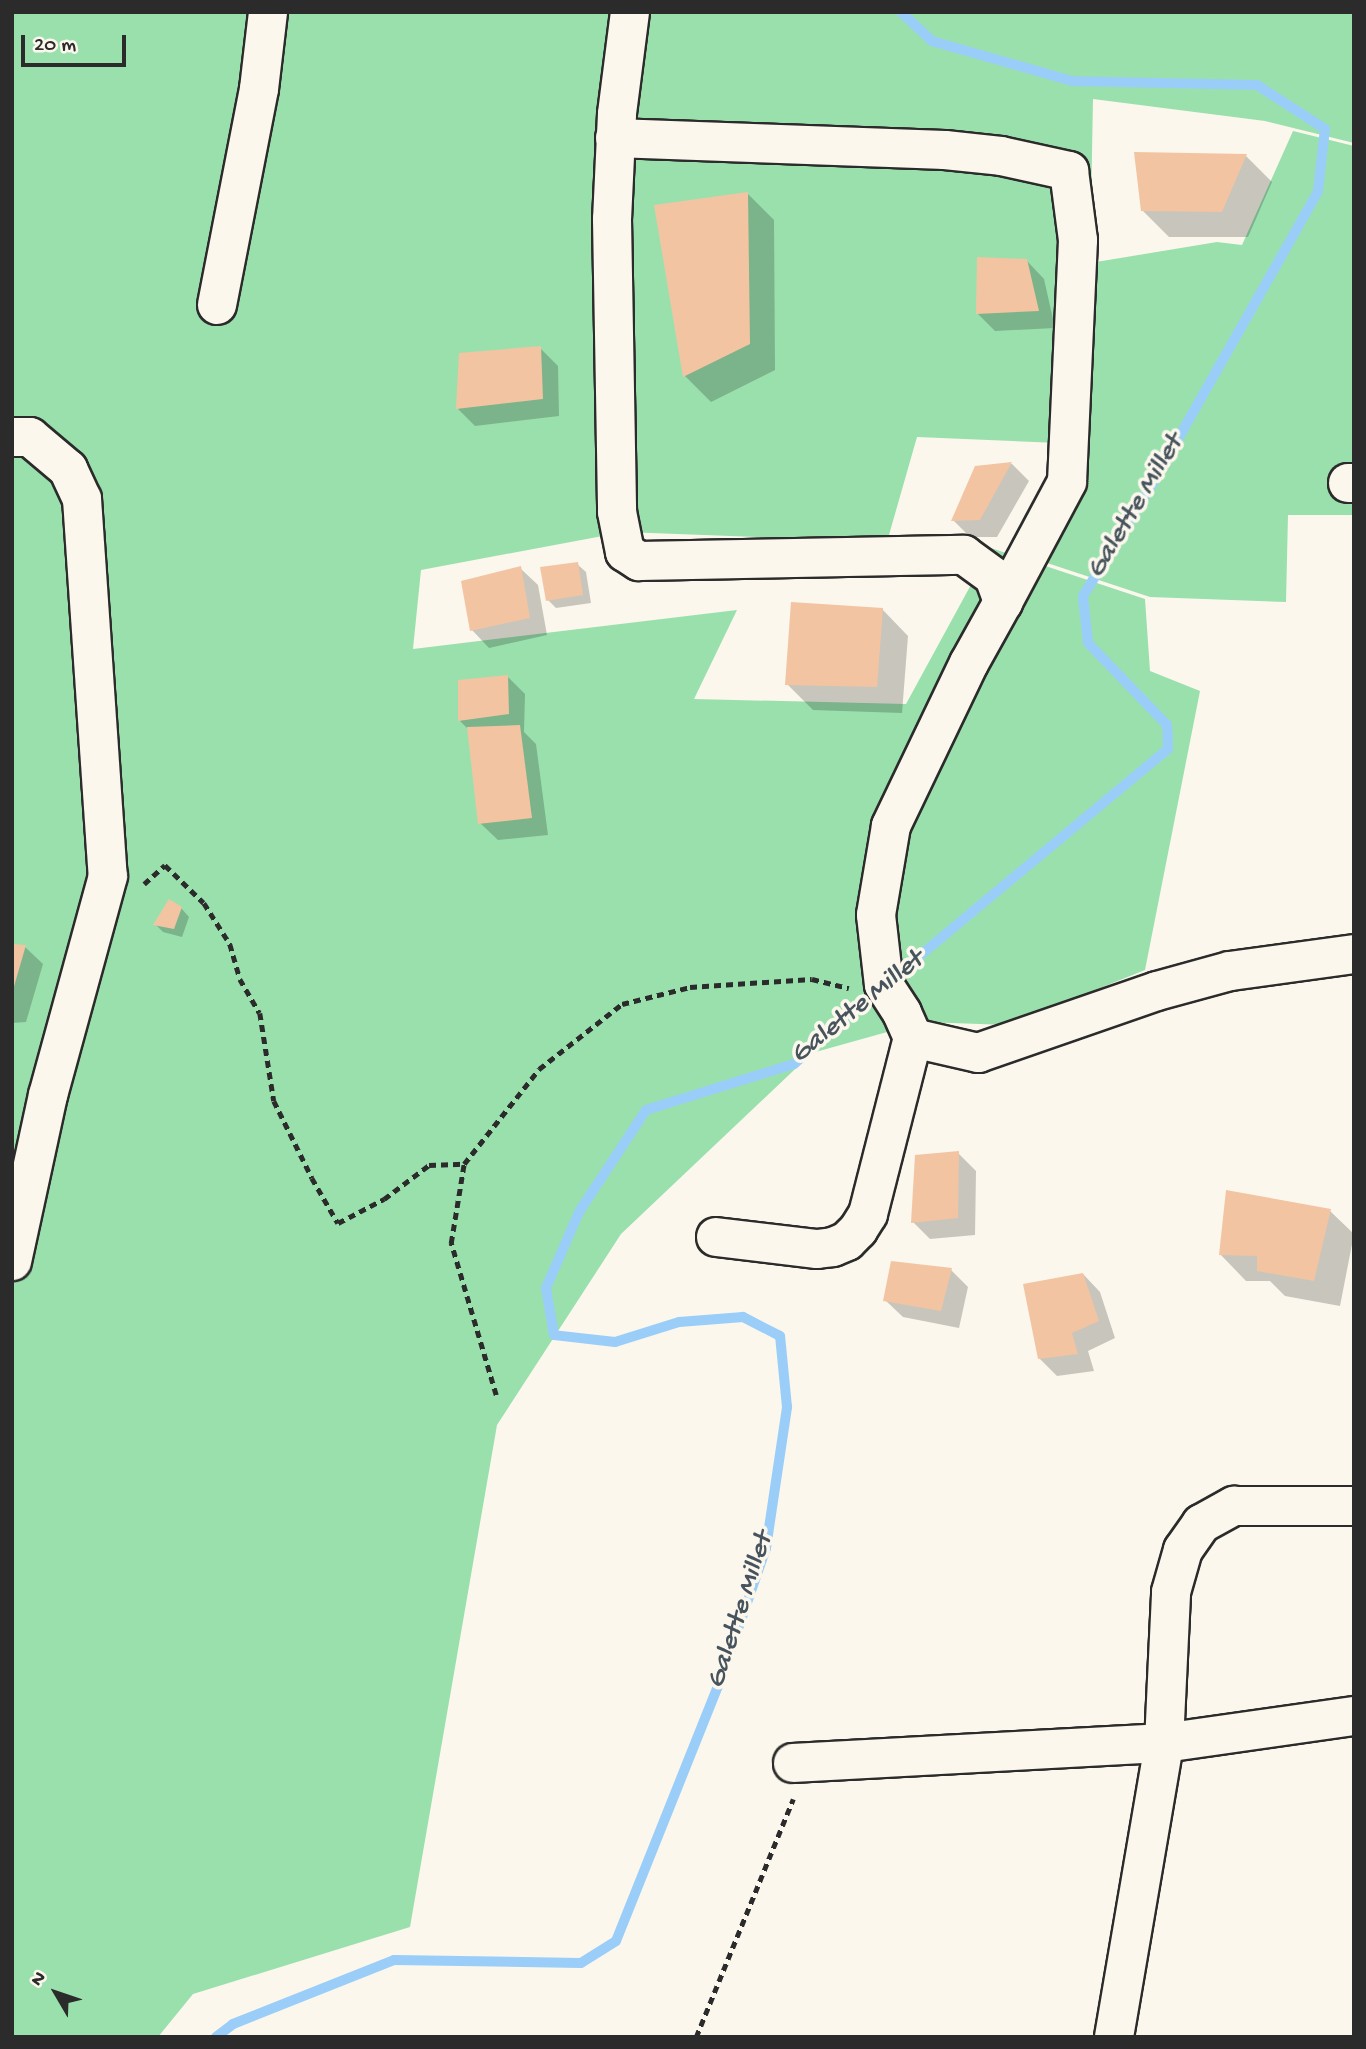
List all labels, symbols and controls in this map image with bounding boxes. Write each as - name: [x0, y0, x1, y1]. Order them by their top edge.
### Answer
- scale bar: [24, 21, 130, 65]
- text: 20 m: [34, 34, 76, 59]
- water label: Galette Millet: [1080, 429, 1192, 585]
- water label: Galette Millet: [785, 944, 931, 1072]
- water label: Galette Millet: [700, 1529, 782, 1693]
- north arrow: [21, 1958, 91, 2028]
- text: N: [26, 1967, 52, 1992]

